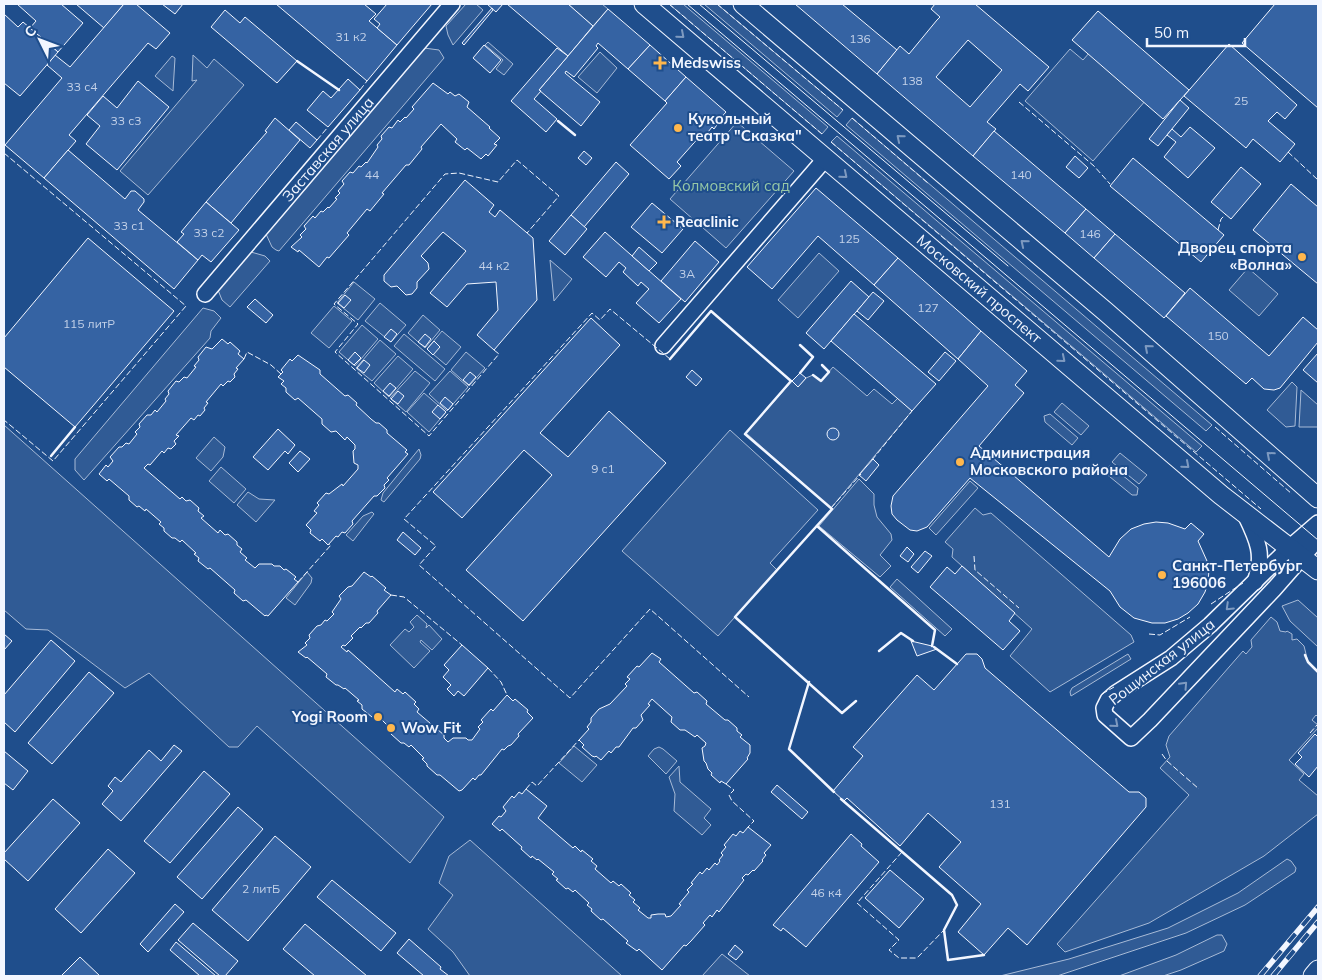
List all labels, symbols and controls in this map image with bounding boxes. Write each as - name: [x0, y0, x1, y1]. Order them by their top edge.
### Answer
- north arrow: [15, 15, 65, 65]
- scale bar: [1147, 15, 1244, 47]
- text: С: [20, 22, 40, 41]
- text: 50 m: [1154, 23, 1189, 42]
- house number: 31 к2: [335, 29, 367, 44]
- one-way arrow: [675, 30, 684, 38]
- house number: 136: [849, 31, 871, 46]
- place label: Medswiss: [671, 53, 741, 72]
- marker: Medswiss: [653, 56, 667, 70]
- house number: 138: [901, 73, 923, 88]
- house number: 33 с4: [67, 79, 97, 94]
- street label: Заставская улица: [278, 93, 378, 205]
- house number: 25: [1234, 93, 1248, 108]
- place label: Кукольный театр "Сказка": [688, 109, 802, 145]
- house number: 33 с3: [111, 113, 141, 128]
- marker: Кукольный театр "Сказка": [672, 122, 684, 134]
- one-way arrow: [897, 135, 906, 143]
- house number: 44: [365, 167, 379, 182]
- house number: 140: [1010, 167, 1032, 182]
- one-way arrow: [839, 169, 848, 178]
- park label: Колмовский сад: [672, 176, 790, 195]
- place label: Reaclinic: [675, 212, 739, 231]
- marker: Reaclinic: [657, 215, 671, 229]
- house number: 33 с1: [114, 218, 144, 233]
- house number: 33 с2: [194, 225, 224, 240]
- house number: 146: [1079, 226, 1101, 241]
- street label: Московский проспект: [913, 230, 1046, 347]
- house number: 125: [838, 231, 860, 246]
- place label: Дворец спорта «Волна»: [1178, 238, 1293, 274]
- one-way arrow: [1021, 240, 1030, 248]
- marker: Дворец спорта «Волна»: [1296, 251, 1308, 263]
- house number: 44 к2: [478, 258, 510, 273]
- house number: 3А: [679, 266, 695, 281]
- house number: 127: [917, 300, 939, 315]
- house number: 115 литР: [63, 316, 115, 331]
- house number: 150: [1207, 328, 1229, 343]
- one-way arrow: [1144, 345, 1153, 354]
- one-way arrow: [1056, 353, 1065, 362]
- place label: Администрация Московского района: [970, 443, 1128, 479]
- one-way arrow: [1267, 452, 1276, 461]
- marker: Администрация Московского района: [954, 456, 966, 468]
- one-way arrow: [1180, 459, 1189, 468]
- house number: 9 с1: [591, 461, 615, 476]
- place label: Санкт-Петербург 196006: [1172, 556, 1302, 592]
- marker: Санкт-Петербург 196006: [1156, 569, 1168, 581]
- one-way arrow: [1226, 601, 1235, 610]
- street label: Рощинская улица: [1105, 614, 1219, 709]
- one-way arrow: [1178, 682, 1187, 691]
- place label: Yogi Room: [291, 707, 368, 726]
- marker: Yogi Room: [372, 711, 384, 723]
- place label: Wow Fit: [401, 718, 461, 737]
- one-way arrow: [1110, 718, 1119, 727]
- marker: Wow Fit: [385, 722, 397, 734]
- house number: 131: [989, 796, 1011, 811]
- house number: 2 литБ: [242, 881, 280, 896]
- house number: 46 к4: [810, 885, 842, 900]

